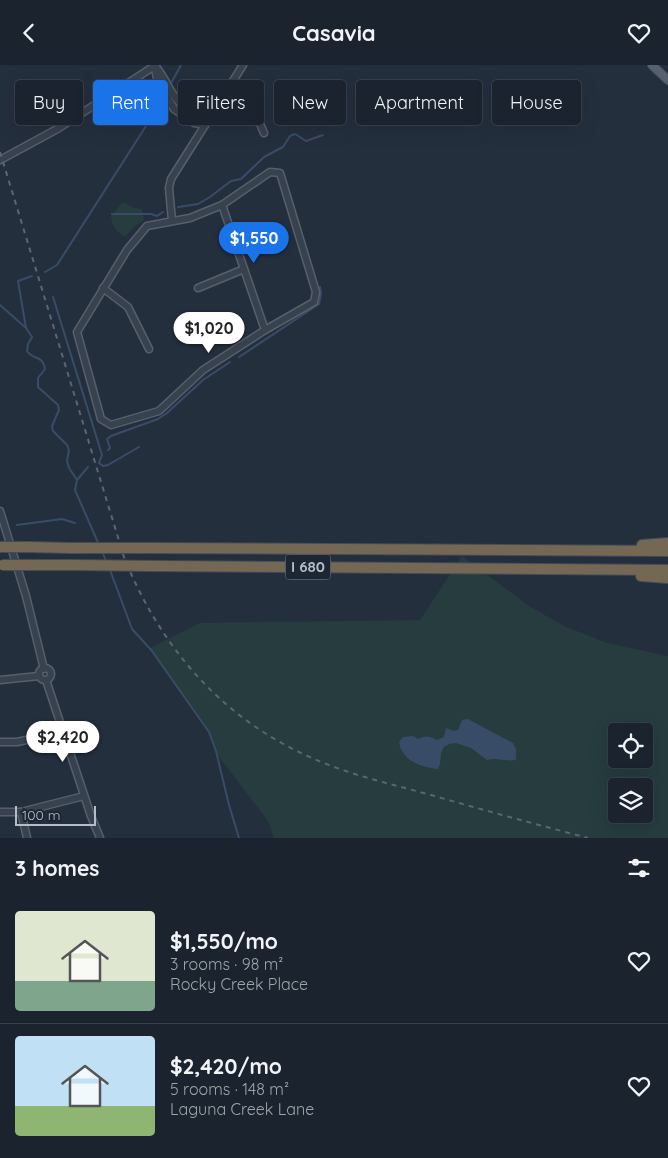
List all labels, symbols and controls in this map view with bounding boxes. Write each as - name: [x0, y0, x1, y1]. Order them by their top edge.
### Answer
- icon: back: [15, 19, 43, 47]
- text: Casavia: [292, 19, 376, 47]
- icon: heart: [625, 19, 653, 47]
- chip: Buy: [15, 80, 83, 125]
- chip: Rent: [93, 80, 168, 125]
- chip: Filters: [178, 80, 264, 125]
- chip: New: [274, 80, 346, 125]
- chip: Apartment: [356, 80, 482, 125]
- chip: House: [492, 80, 581, 125]
- pin: $1,550: [213, 221, 295, 264]
- text: $1,550: [230, 228, 278, 248]
- pin: $1,020: [168, 311, 250, 354]
- text: $1,020: [185, 318, 233, 338]
- road number: I 680: [286, 555, 330, 579]
- pin: $2,420: [22, 721, 104, 763]
- map controls: [608, 723, 653, 823]
- button: locate: [608, 723, 653, 768]
- text: $2,420: [37, 727, 89, 747]
- button: layers: [608, 778, 653, 823]
- scale bar: [15, 803, 96, 826]
- text: 100 m: [22, 806, 60, 824]
- icon: filters: [625, 854, 653, 882]
- text: 3 homes: [15, 855, 99, 881]
- text: $1,550/mo: [170, 928, 278, 954]
- icon: home: [55, 931, 115, 991]
- icon: heart: [625, 947, 653, 975]
- text: 3 rooms · 98 m²: [170, 954, 283, 974]
- text: Rocky Creek Place: [170, 974, 308, 994]
- text: $2,420/mo: [170, 1053, 282, 1079]
- icon: home: [55, 1056, 115, 1116]
- icon: heart: [625, 1072, 653, 1100]
- text: 5 rooms · 148 m²: [170, 1079, 289, 1099]
- text: Laguna Creek Lane: [170, 1099, 314, 1119]

